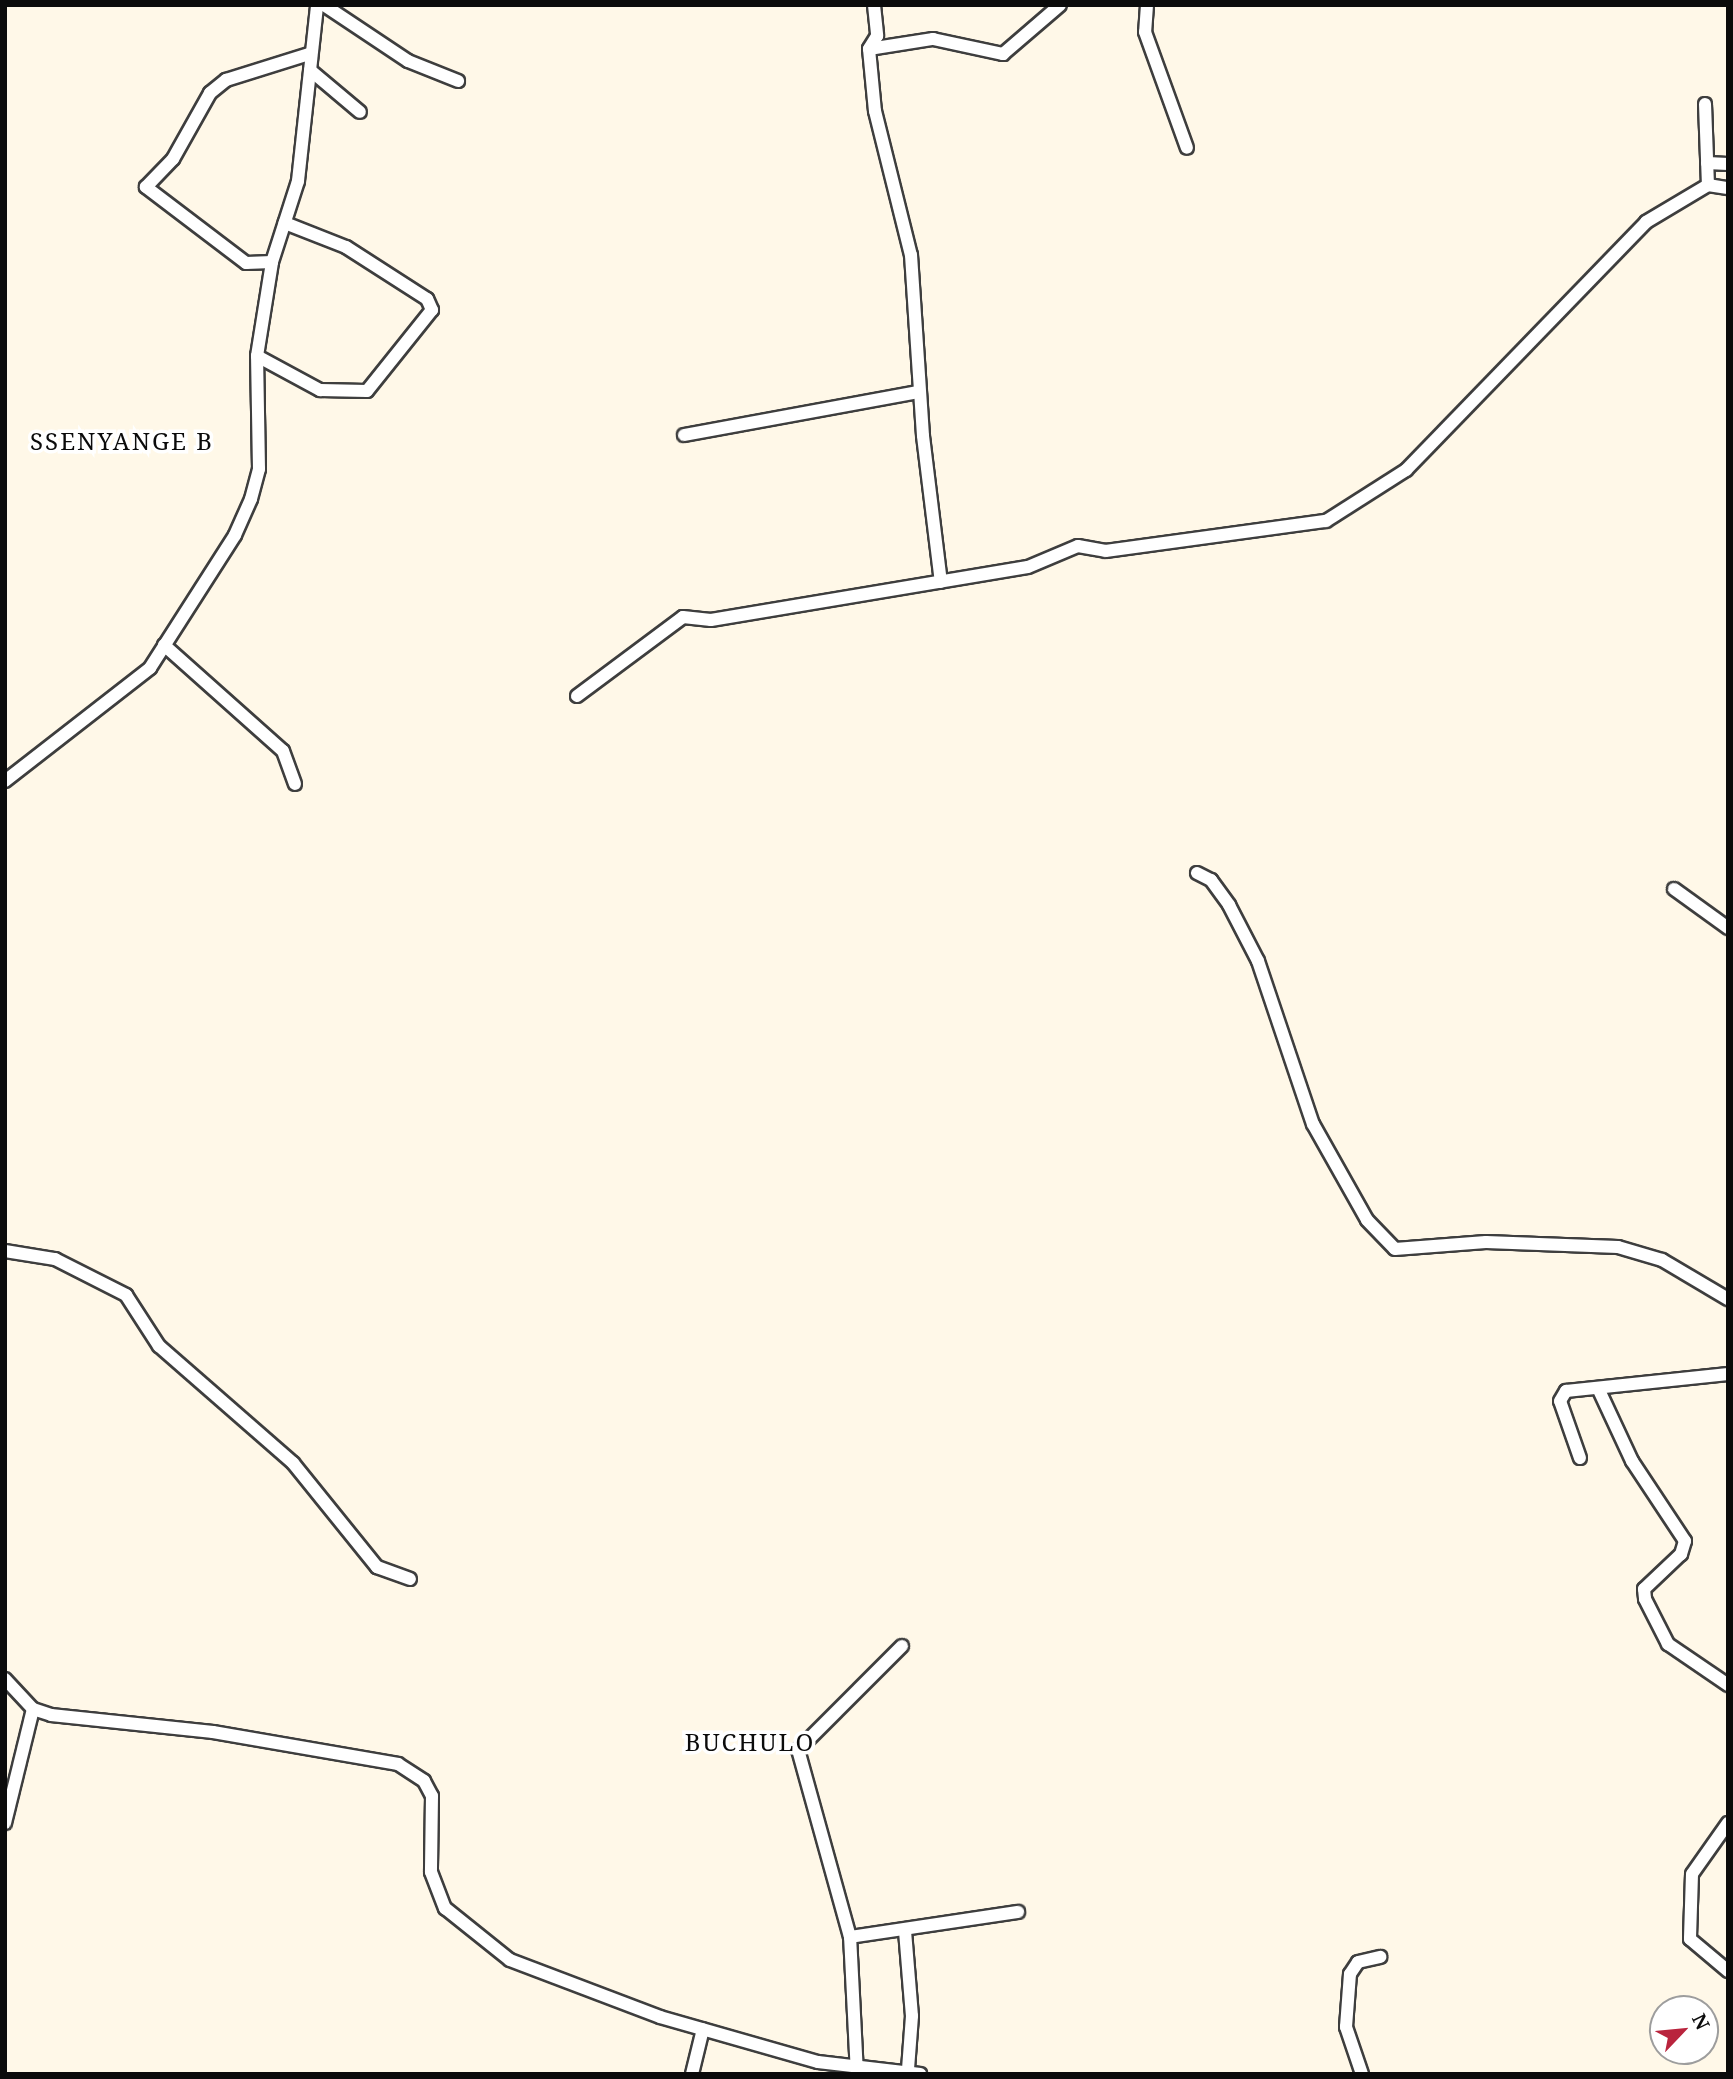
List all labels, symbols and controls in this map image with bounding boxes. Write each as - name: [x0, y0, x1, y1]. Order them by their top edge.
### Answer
- district label: SSENYANGE B: [31, 427, 213, 455]
- district label: BUCHULO: [686, 1728, 814, 1756]
- north arrow: [1649, 1995, 1719, 2065]
- text: N: [1686, 2009, 1716, 2034]

